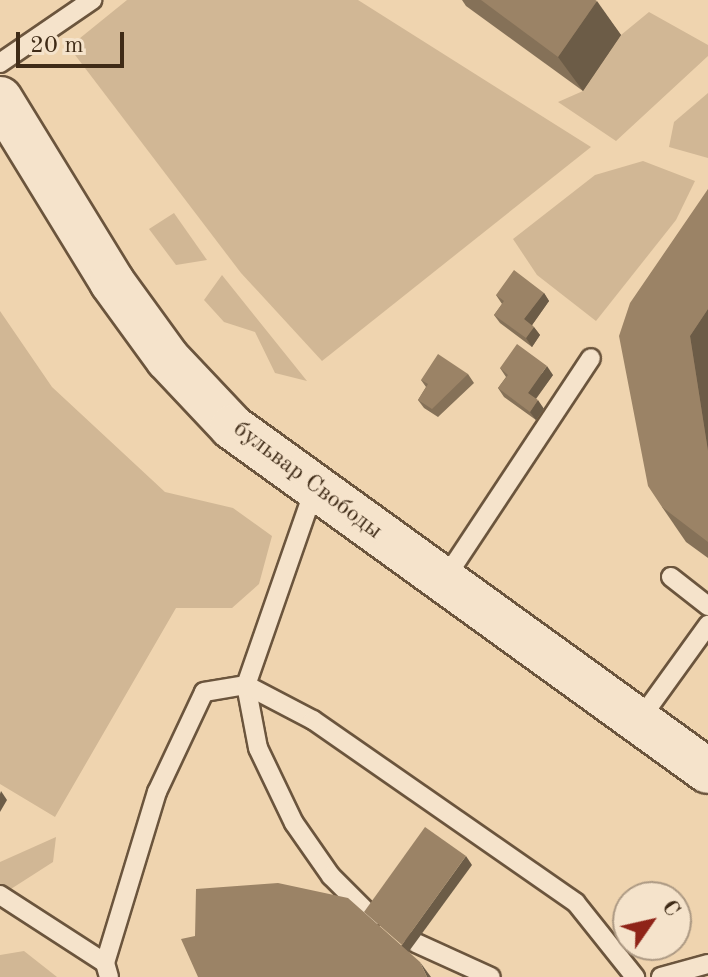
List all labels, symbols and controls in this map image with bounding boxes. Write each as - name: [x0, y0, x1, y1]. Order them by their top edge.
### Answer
- scale bar: [20, 16, 128, 66]
- text: 20 m: [30, 34, 84, 58]
- street label: бульвар Свободы: [227, 416, 387, 546]
- north arrow: [612, 881, 692, 961]
- text: С: [657, 897, 683, 921]

